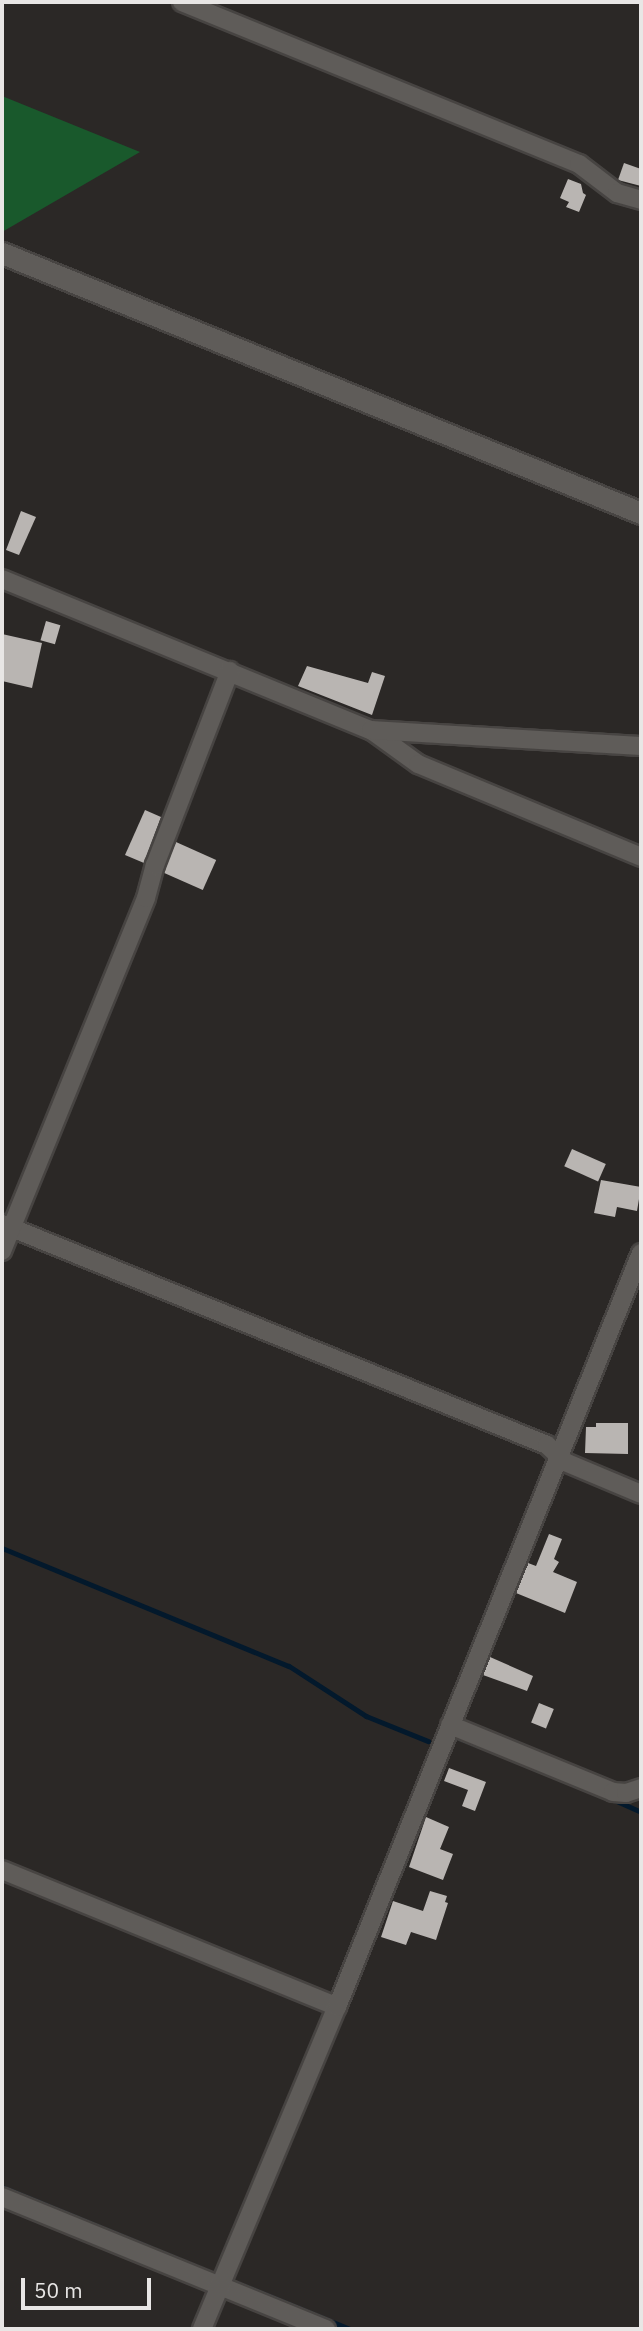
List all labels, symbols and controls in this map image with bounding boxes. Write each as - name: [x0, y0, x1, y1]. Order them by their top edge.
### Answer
- scale bar: [24, 2264, 154, 2308]
- text: 50 m: [34, 2276, 83, 2304]

